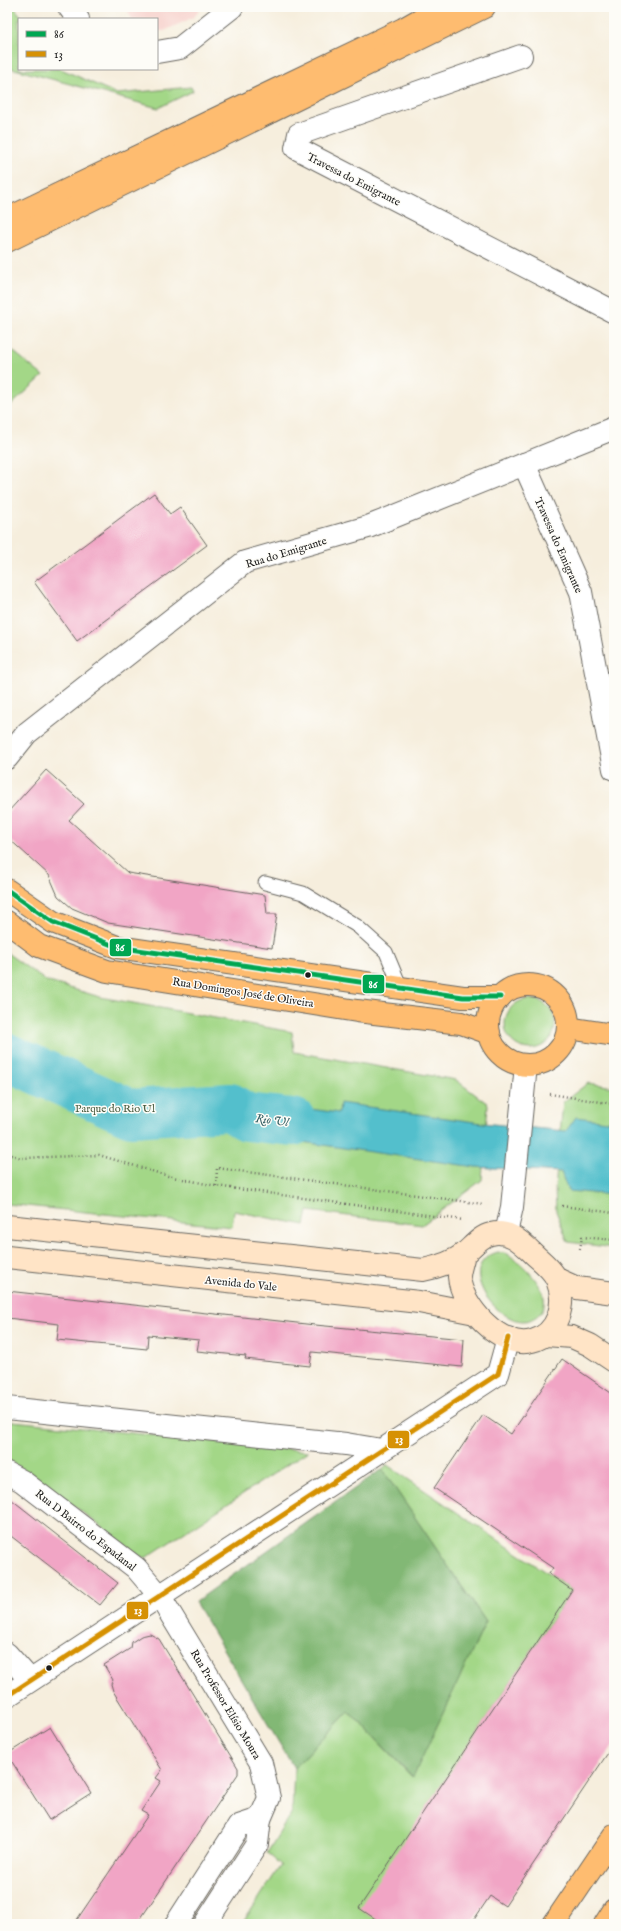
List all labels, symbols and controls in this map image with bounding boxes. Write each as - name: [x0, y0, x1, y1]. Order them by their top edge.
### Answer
- legend: [18, 18, 158, 70]
- text: 86: [54, 27, 65, 42]
- text: 13: [54, 47, 63, 62]
- street label: Travessa do Emigrante: [304, 150, 403, 210]
- street label: Travessa do Emigrante: [531, 495, 585, 595]
- street label: Rua do Emigrante: [244, 534, 328, 572]
- line badge: 86: [109, 938, 132, 957]
- text: 86: [116, 941, 126, 955]
- unlabelled marker: [303, 970, 313, 980]
- line badge: 86: [362, 974, 385, 994]
- street label: Rua Domingos José de Oliveira: [171, 975, 315, 1011]
- text: 86: [369, 978, 379, 992]
- park label: Parque do Rio Ul: [75, 1102, 155, 1116]
- water label: Rio Ul: [255, 1111, 291, 1130]
- street label: Avenida do Vale: [203, 1273, 278, 1295]
- line badge: 13: [387, 1430, 410, 1449]
- text: 13: [395, 1433, 403, 1447]
- street label: Rua D Bairro do Espadanal: [32, 1487, 139, 1575]
- line badge: 13: [126, 1601, 149, 1620]
- text: 13: [134, 1604, 142, 1618]
- street label: Rua Professor Elísio Moura: [187, 1647, 264, 1762]
- unlabelled marker: [44, 1663, 54, 1673]

